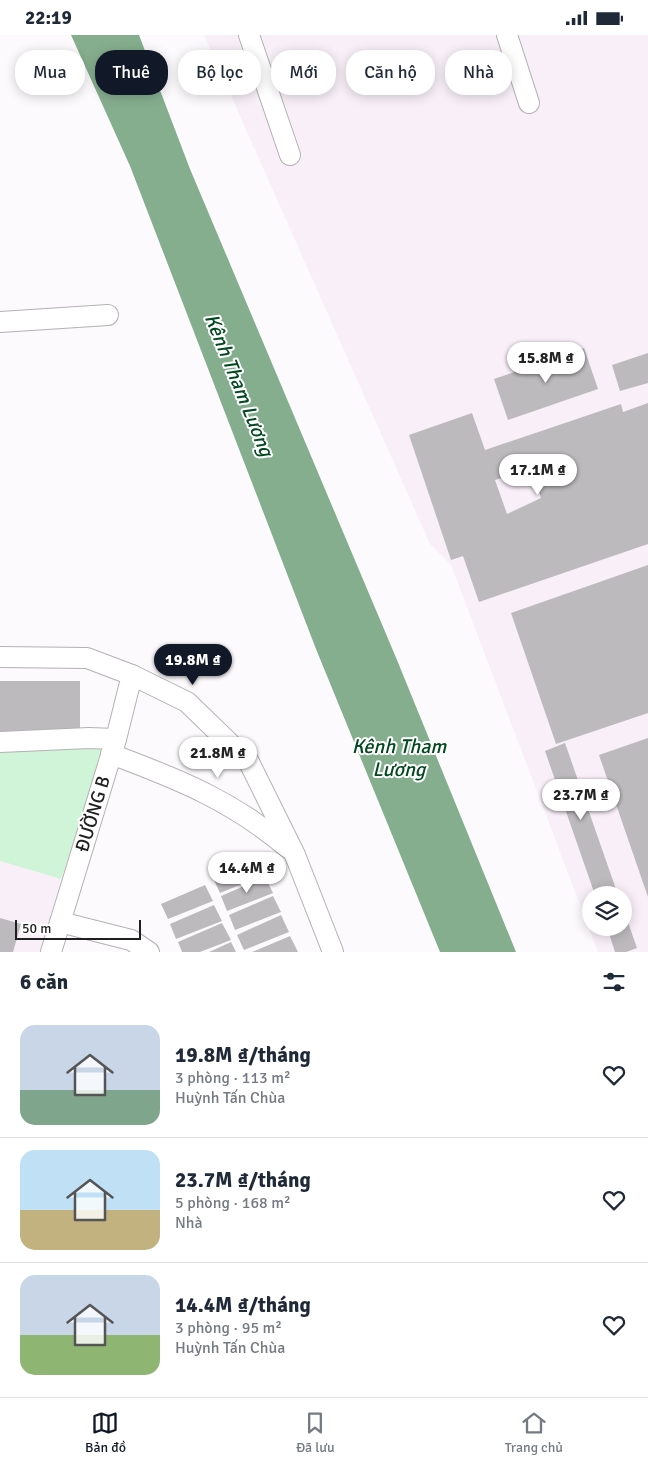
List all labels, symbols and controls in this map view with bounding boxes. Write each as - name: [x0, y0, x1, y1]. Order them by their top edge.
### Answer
- text: 22:19: [25, 6, 72, 30]
- chip: Mua: [15, 50, 85, 95]
- chip: Thuê: [95, 50, 168, 95]
- chip: Bộ lọc: [178, 50, 261, 95]
- chip: Mới: [271, 50, 336, 95]
- chip: Căn hộ: [346, 50, 435, 95]
- chip: Nhà: [445, 50, 512, 95]
- water label: Kênh Tham Lương: [199, 310, 280, 461]
- pin: 15.8M ₫: [500, 341, 592, 384]
- text: 15.8M ₫: [518, 348, 574, 368]
- pin: 17.1M ₫: [492, 453, 584, 496]
- text: 17.1M ₫: [510, 460, 566, 480]
- pin: 19.8M ₫: [147, 643, 239, 686]
- text: 19.8M ₫: [165, 650, 221, 670]
- water label: Kênh Tham Lương: [352, 734, 447, 782]
- pin: 21.8M ₫: [172, 737, 264, 779]
- text: 21.8M ₫: [190, 743, 246, 763]
- street label: ĐƯỜNG B: [70, 773, 116, 855]
- pin: 23.7M ₫: [535, 779, 627, 821]
- text: 23.7M ₫: [553, 785, 609, 805]
- pin: 14.4M ₫: [201, 851, 293, 894]
- text: 14.4M ₫: [219, 858, 275, 878]
- map controls: [582, 886, 632, 936]
- button: layers: [582, 886, 632, 936]
- scale bar: [15, 917, 141, 940]
- text: 50 m: [22, 920, 51, 937]
- icon: filters: [600, 968, 628, 996]
- text: 6 căn: [20, 969, 68, 995]
- text: 19.8M ₫/tháng: [175, 1042, 311, 1068]
- icon: home: [60, 1045, 120, 1105]
- icon: heart: [600, 1061, 628, 1089]
- text: 3 phòng · 113 m²: [175, 1068, 291, 1088]
- text: Huỳnh Tấn Chùa: [175, 1088, 285, 1108]
- text: 23.7M ₫/tháng: [175, 1167, 311, 1193]
- icon: home: [60, 1170, 120, 1230]
- icon: heart: [600, 1186, 628, 1214]
- text: 5 phòng · 168 m²: [175, 1193, 291, 1213]
- text: Nhà: [175, 1213, 203, 1233]
- text: 14.4M ₫/tháng: [175, 1292, 311, 1318]
- icon: home: [60, 1295, 120, 1355]
- icon: heart: [600, 1311, 628, 1339]
- text: 3 phòng · 95 m²: [175, 1318, 282, 1338]
- text: Huỳnh Tấn Chùa: [175, 1338, 285, 1358]
- tab: Bản đồ: [85, 1409, 126, 1456]
- tab: Đã lưu: [296, 1409, 335, 1456]
- tab: Trang chủ: [505, 1409, 563, 1456]

